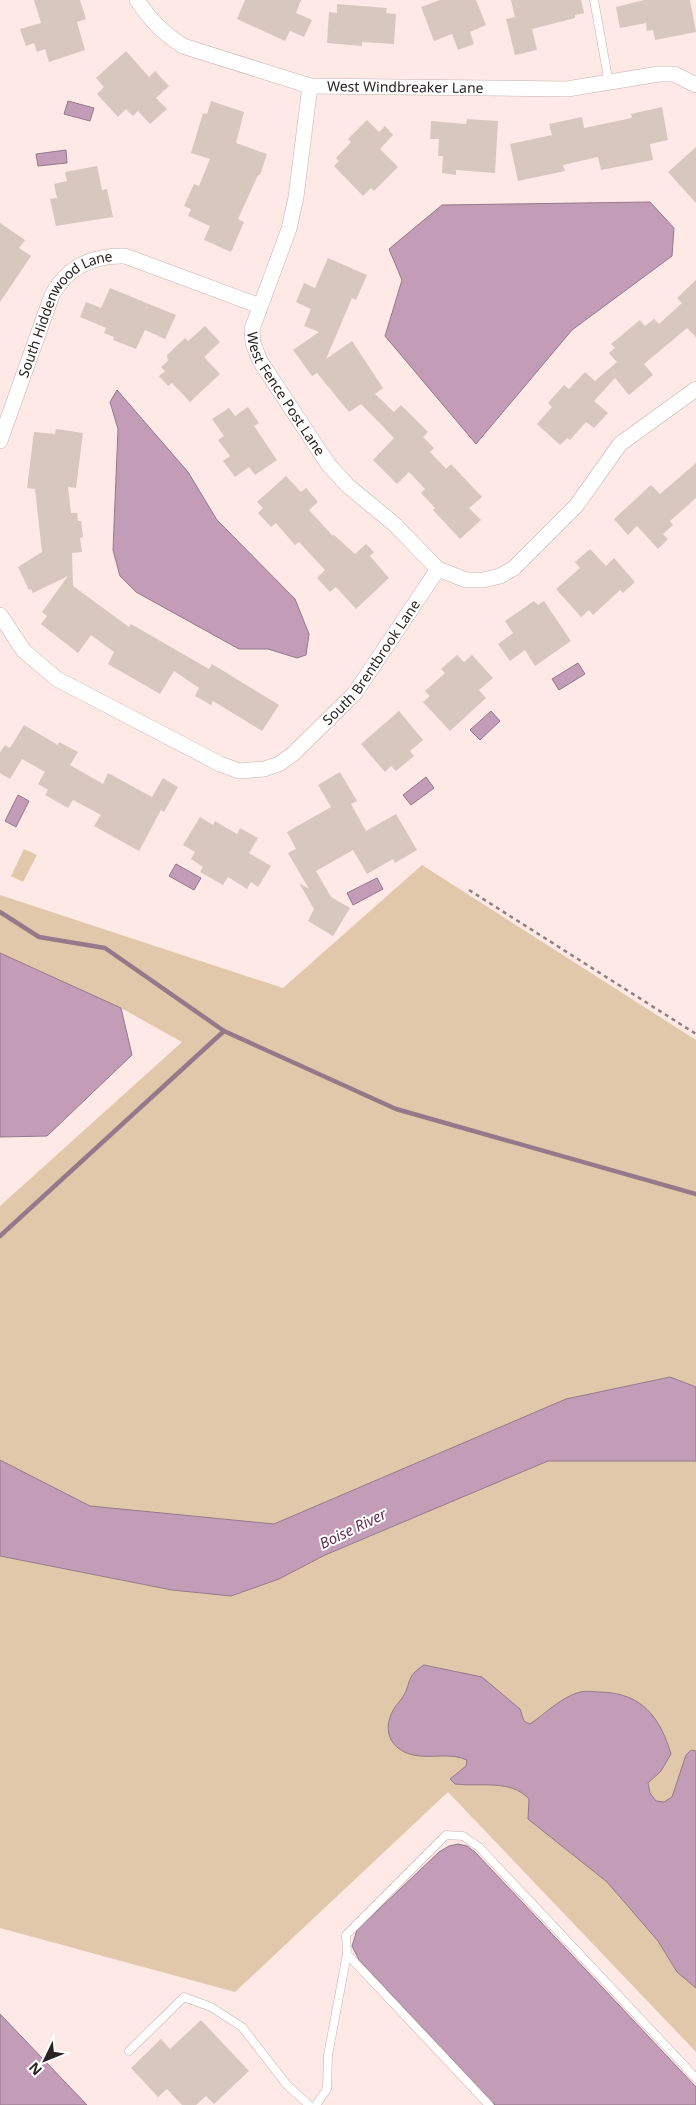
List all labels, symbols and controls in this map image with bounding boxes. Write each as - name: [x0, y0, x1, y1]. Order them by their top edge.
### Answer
- street label: West Windbreaker Lane: [327, 76, 484, 97]
- street label: South Hiddenwood Lane: [13, 246, 113, 380]
- street label: West Fence Post Lane: [243, 331, 330, 459]
- street label: South Brentbrook Lane: [318, 596, 424, 729]
- water label: Boise River: [316, 1503, 390, 1553]
- north arrow: [20, 2035, 70, 2085]
- text: N: [24, 2059, 46, 2080]

